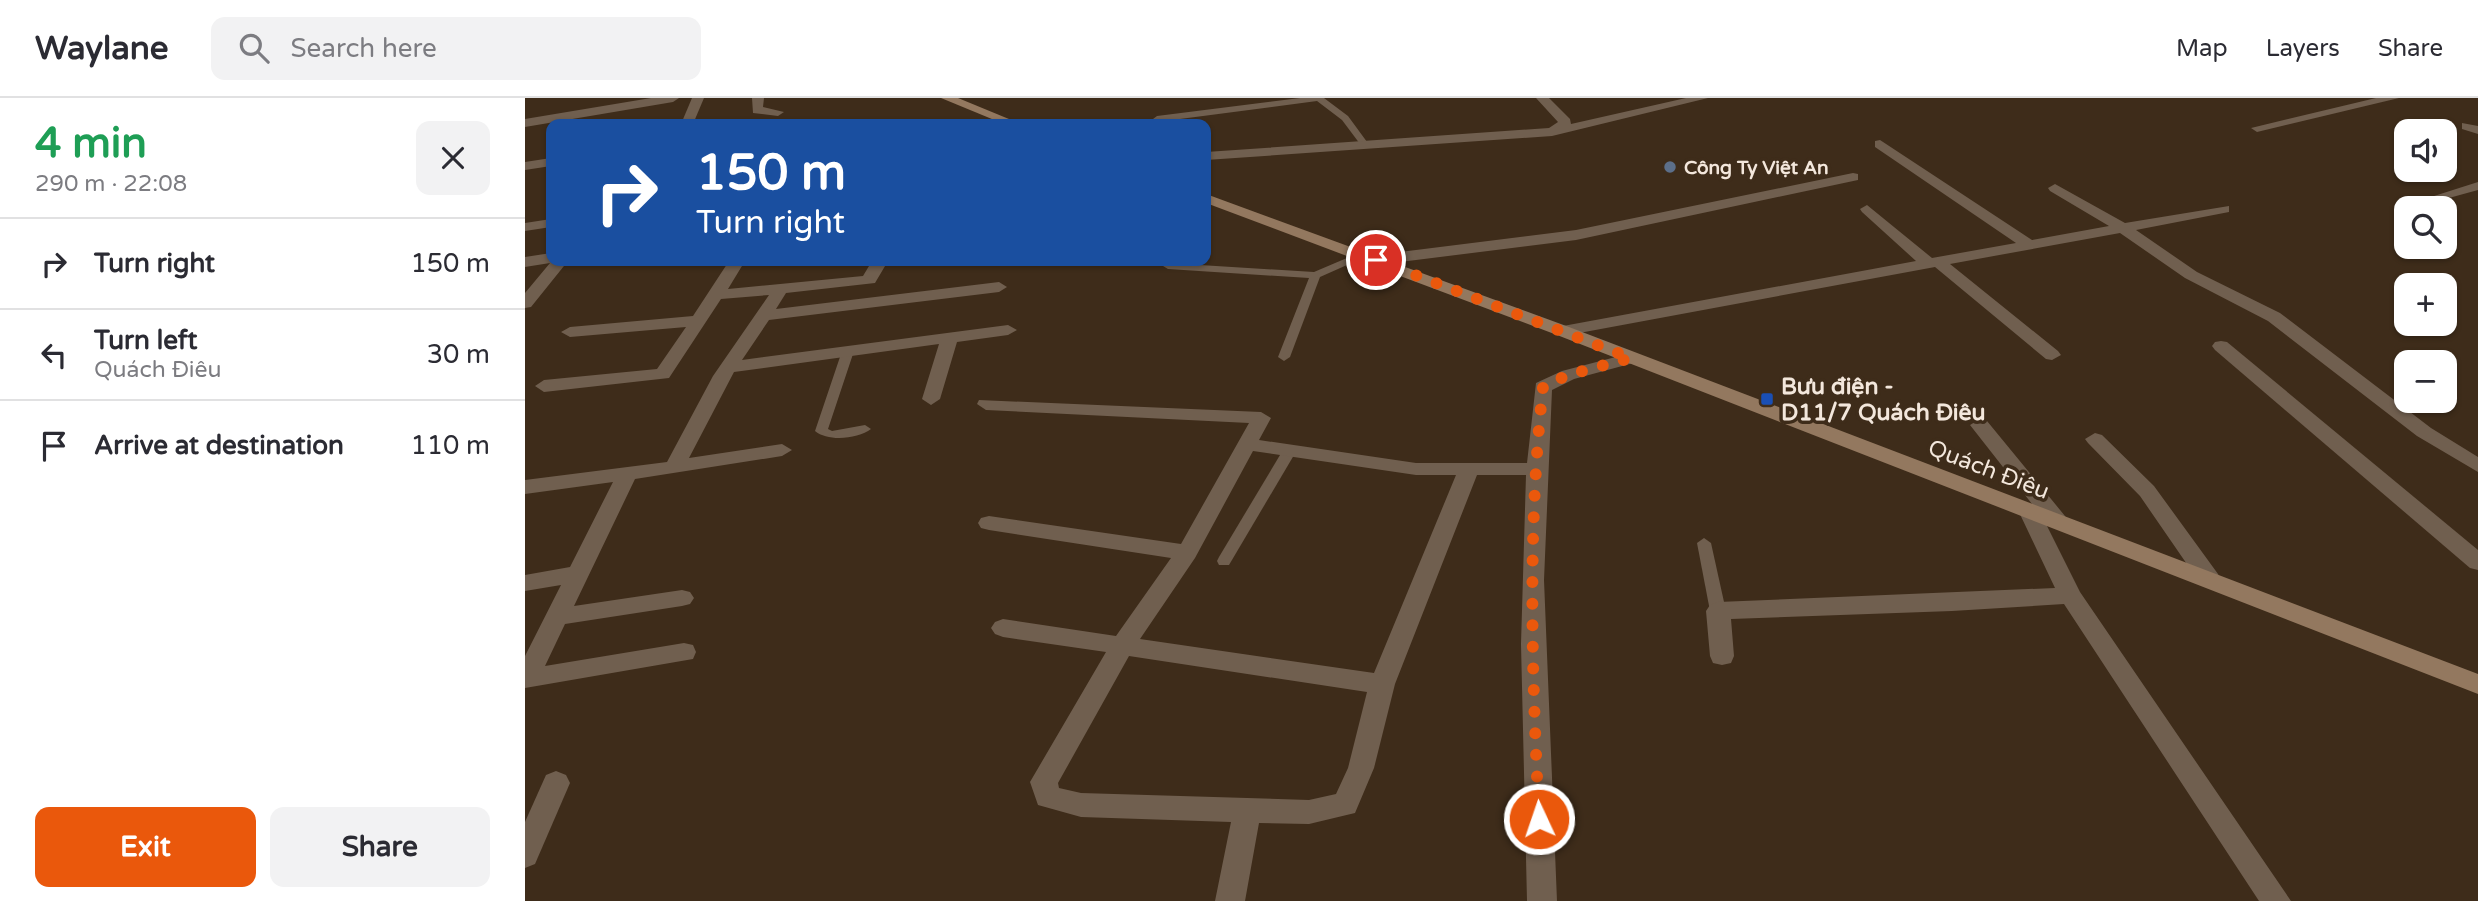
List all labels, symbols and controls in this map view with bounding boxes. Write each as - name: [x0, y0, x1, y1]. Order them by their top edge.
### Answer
- search box: [211, 17, 701, 80]
- text: Waylane: [35, 29, 169, 68]
- icon: search: [235, 29, 273, 67]
- text: Search here: [291, 33, 437, 64]
- text: Map: [2176, 34, 2228, 63]
- text: Layers: [2266, 34, 2340, 63]
- text: Share: [2378, 34, 2443, 63]
- text: 4 min: [35, 118, 147, 169]
- map controls: [2394, 119, 2457, 413]
- button: sound: [2394, 119, 2457, 182]
- button: close: [416, 121, 490, 195]
- text: 150 m: [696, 144, 846, 203]
- icon: right: [581, 147, 672, 238]
- place label: Công Ty Việt An: [1684, 157, 1829, 180]
- marker: Công Ty Việt An: [1662, 159, 1678, 175]
- text: 290 m · 22:08: [35, 170, 187, 198]
- button: search: [2394, 196, 2457, 259]
- text: Turn right: [696, 204, 845, 242]
- pin: [1346, 230, 1406, 290]
- icon: arrive: [1357, 241, 1395, 279]
- icon: right: [35, 245, 73, 283]
- text: Turn right: [94, 248, 215, 279]
- text: 150 m: [410, 248, 490, 279]
- button: +: [2394, 273, 2457, 336]
- text: Turn left: [94, 325, 197, 356]
- icon: left: [35, 336, 73, 374]
- text: 30 m: [427, 339, 490, 370]
- button: −: [2394, 350, 2457, 413]
- text: Quách Điêu: [94, 356, 222, 384]
- place label: Bưu điện - D11/7 Quách Điêu: [1781, 373, 1986, 427]
- marker: Bưu điện - D11/7 Quách Điêu: [1759, 391, 1775, 407]
- icon: arrive: [35, 427, 73, 465]
- text: Arrive at destination: [94, 430, 344, 461]
- text: 110 m: [410, 430, 490, 461]
- street label: Quách Điêu: [1924, 434, 2053, 506]
- position arrow: [1502, 782, 1576, 856]
- button: Exit: [35, 807, 256, 887]
- button: Share: [270, 807, 490, 887]

